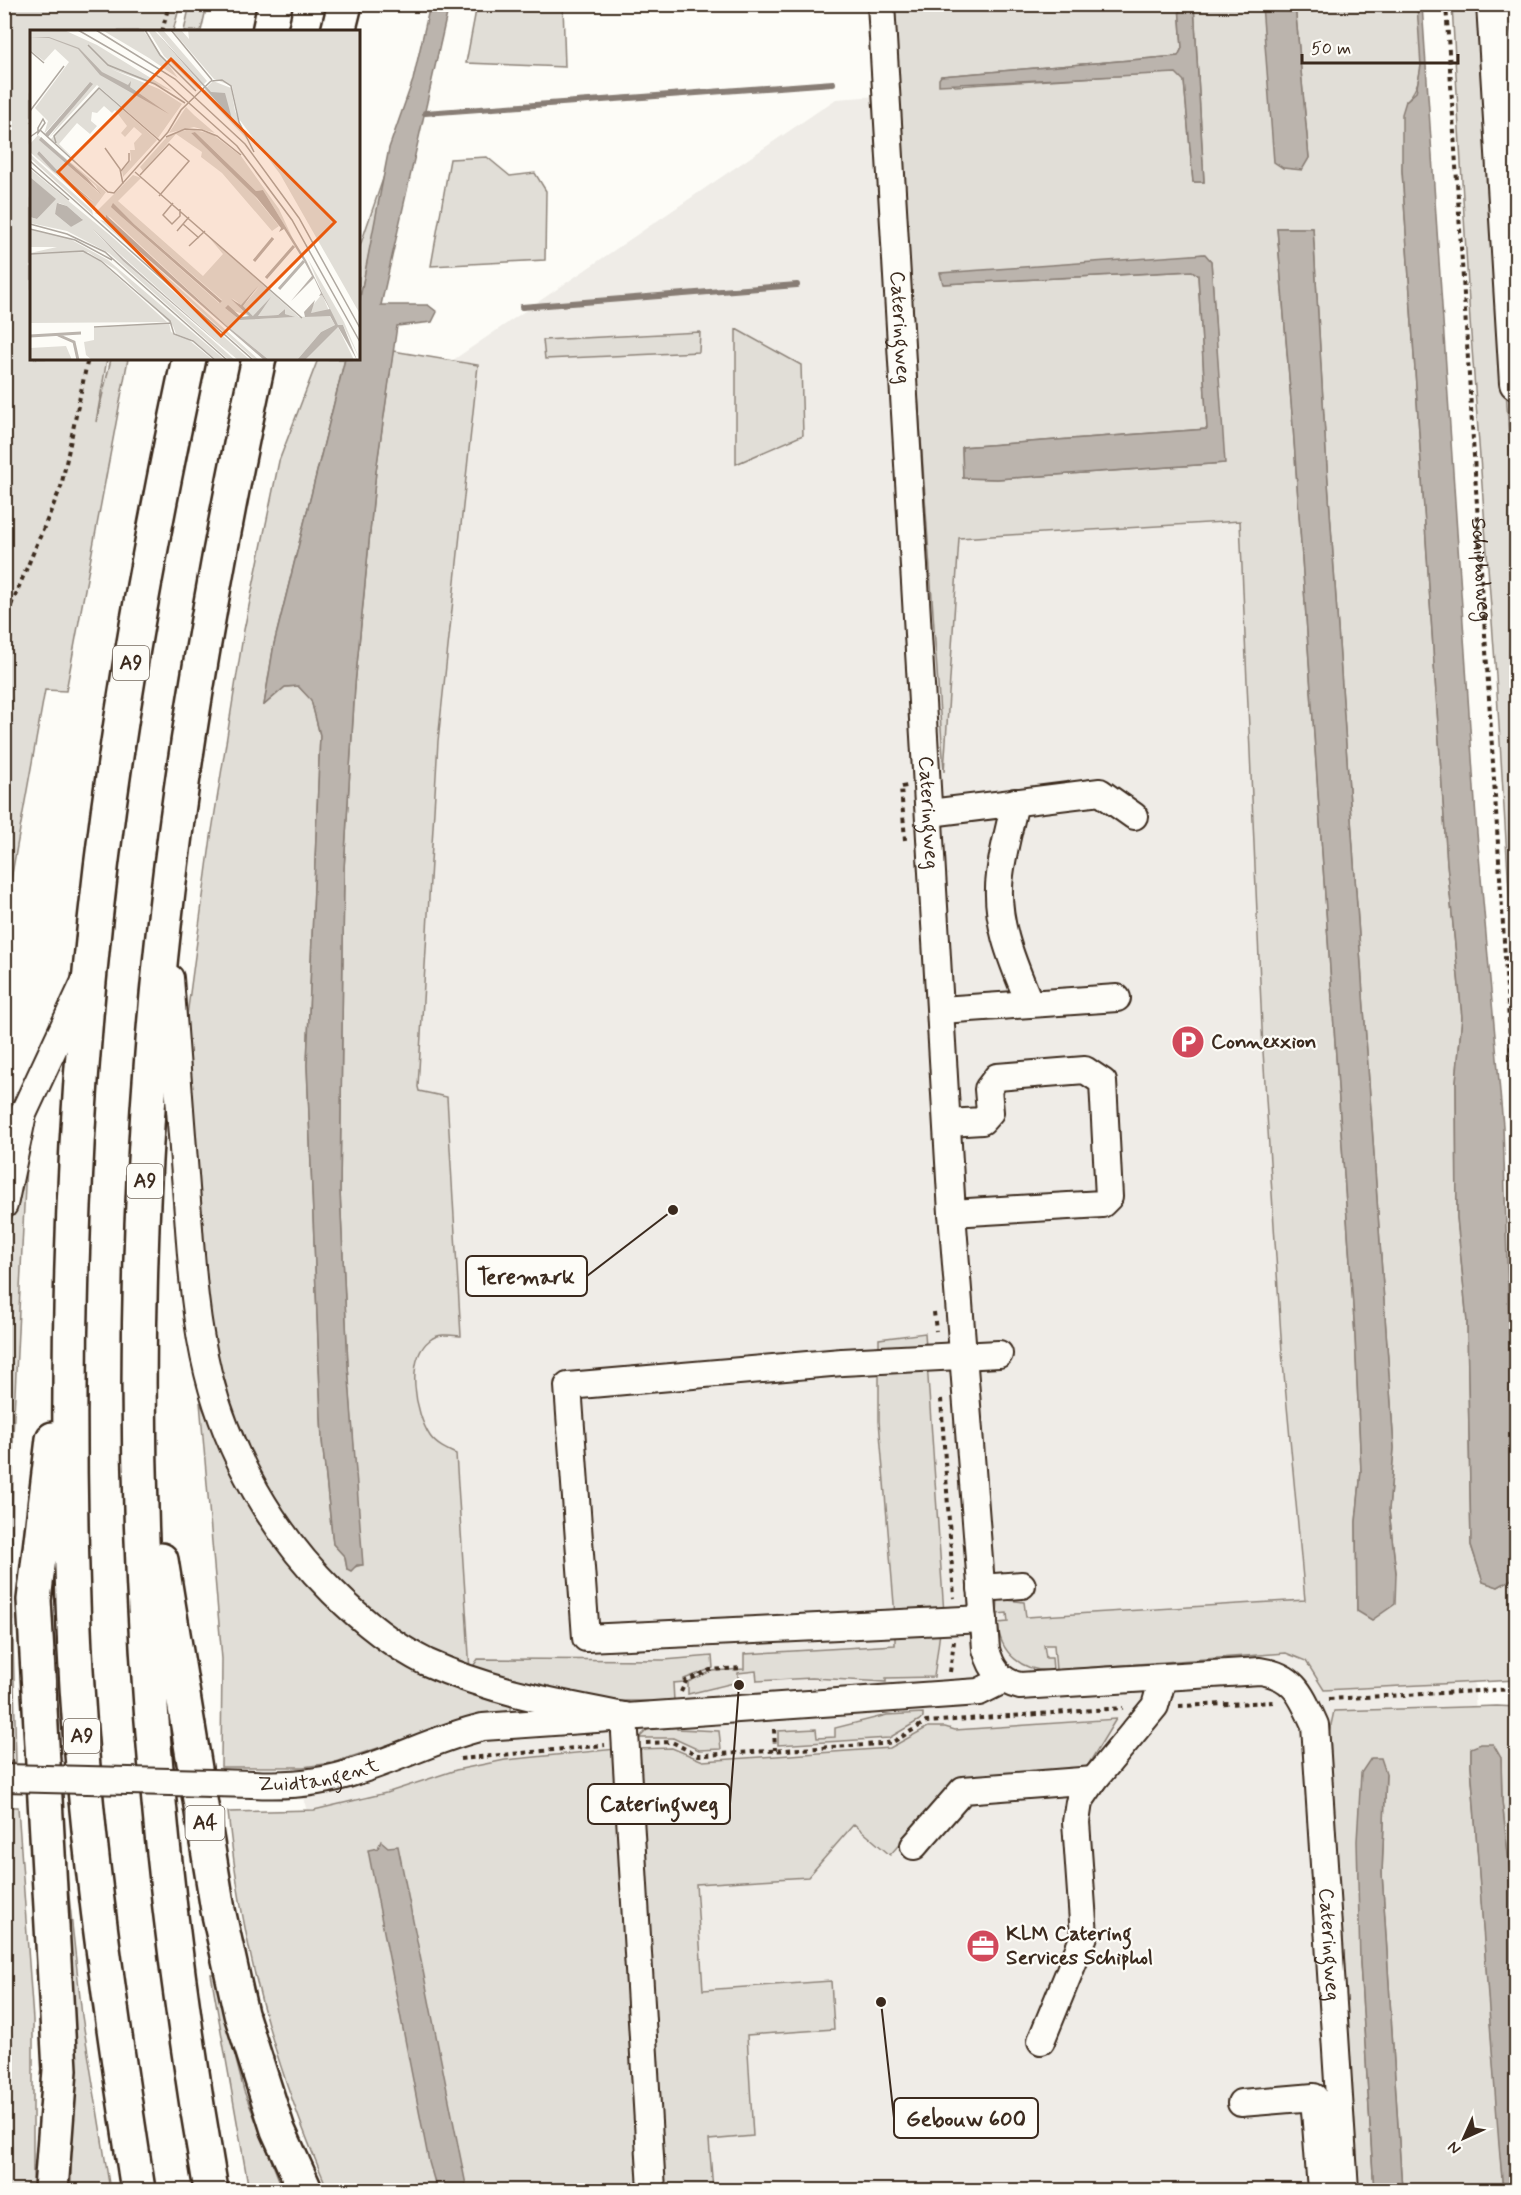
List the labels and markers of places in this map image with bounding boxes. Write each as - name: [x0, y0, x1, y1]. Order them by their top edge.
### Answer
- parking icon: Connexxion: [1170, 1024, 1206, 1060]
- place label: Connexxion: [1211, 1028, 1317, 1056]
- callout: Teremark: [466, 1256, 587, 1296]
- callout: Cateringweg: [588, 1784, 730, 1824]
- place label: KLM Catering Services Schiphol: [1006, 1920, 1153, 1972]
- office icon: KLM Catering Services Schiphol: [965, 1928, 1001, 1964]
- callout: Gebouw 600: [894, 2098, 1038, 2138]

